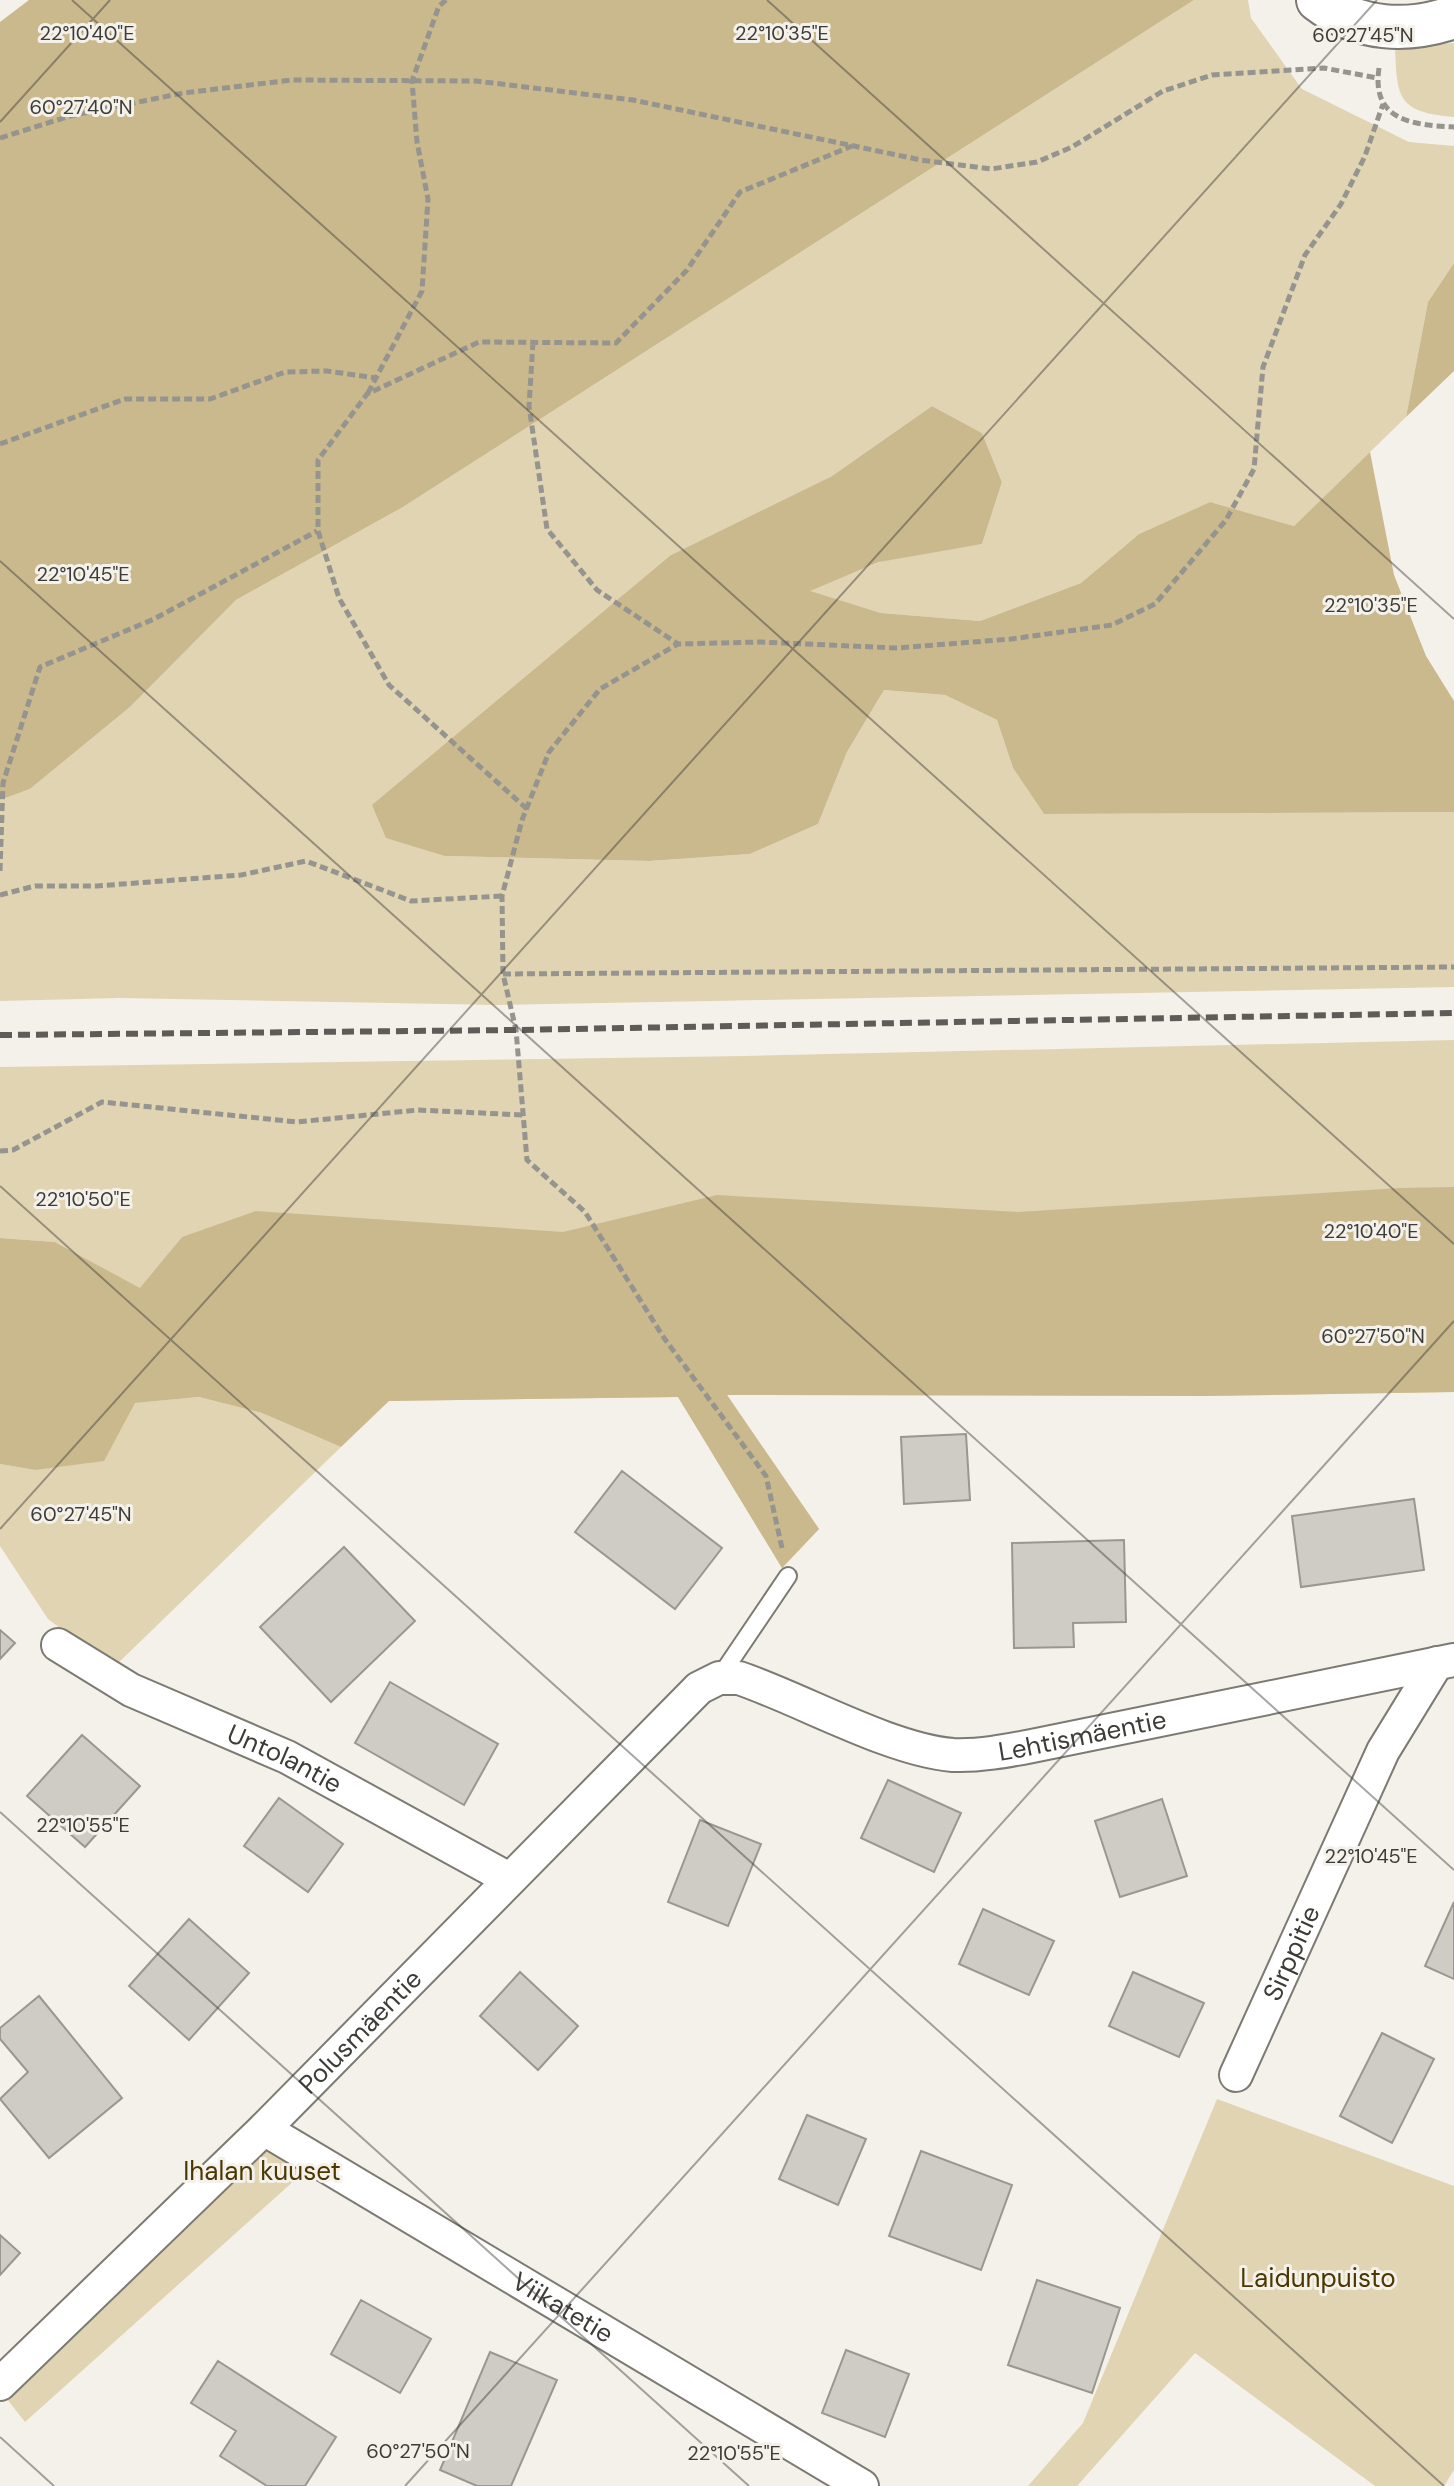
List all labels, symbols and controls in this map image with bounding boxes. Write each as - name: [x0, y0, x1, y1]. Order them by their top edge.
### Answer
- text: 22°10'40"E: [40, 20, 134, 46]
- text: 22°10'35"E: [735, 20, 829, 46]
- text: 60°27'45"N: [1312, 22, 1414, 48]
- text: 60°27'40"N: [29, 94, 133, 120]
- text: 22°10'45"E: [36, 561, 130, 587]
- text: 22°10'35"E: [1324, 592, 1418, 618]
- text: 22°10'50"E: [35, 1186, 131, 1212]
- text: 22°10'40"E: [1324, 1218, 1418, 1244]
- text: 60°27'50"N: [1321, 1323, 1425, 1349]
- text: 60°27'45"N: [30, 1501, 132, 1527]
- street label: Lehtismäentie: [996, 1702, 1169, 1769]
- street label: Untolantie: [222, 1716, 348, 1801]
- text: 22°10'55"E: [36, 1812, 130, 1838]
- text: 22°10'45"E: [1324, 1843, 1418, 1869]
- street label: Sirppitie: [1255, 1900, 1328, 2006]
- street label: Polusmäentie: [291, 1962, 429, 2101]
- park label: Ihalan kuuset: [183, 2154, 341, 2188]
- park label: Laidunpuisto: [1240, 2261, 1396, 2295]
- street label: Viikatetie: [506, 2264, 620, 2351]
- text: 60°27'50"N: [366, 2438, 470, 2464]
- text: 22°10'55"E: [687, 2440, 781, 2466]

